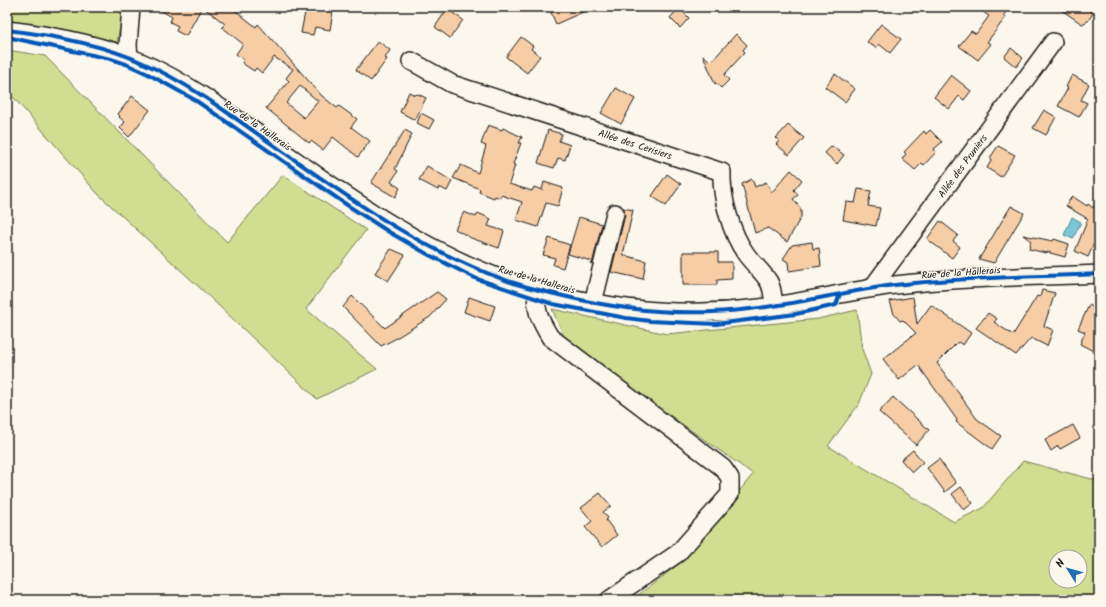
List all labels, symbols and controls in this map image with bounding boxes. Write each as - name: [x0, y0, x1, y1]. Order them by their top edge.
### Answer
- street label: Rue de la Hallerais: [220, 97, 295, 156]
- street label: Allée des Cerisiers: [596, 125, 675, 164]
- street label: Allée des Pruniers: [934, 131, 992, 201]
- street label: Rue de la Hallerais: [496, 261, 578, 299]
- street label: Rue de la Hallerais: [921, 262, 1002, 284]
- north arrow: [1048, 549, 1088, 589]
- text: N: [1052, 555, 1070, 572]

